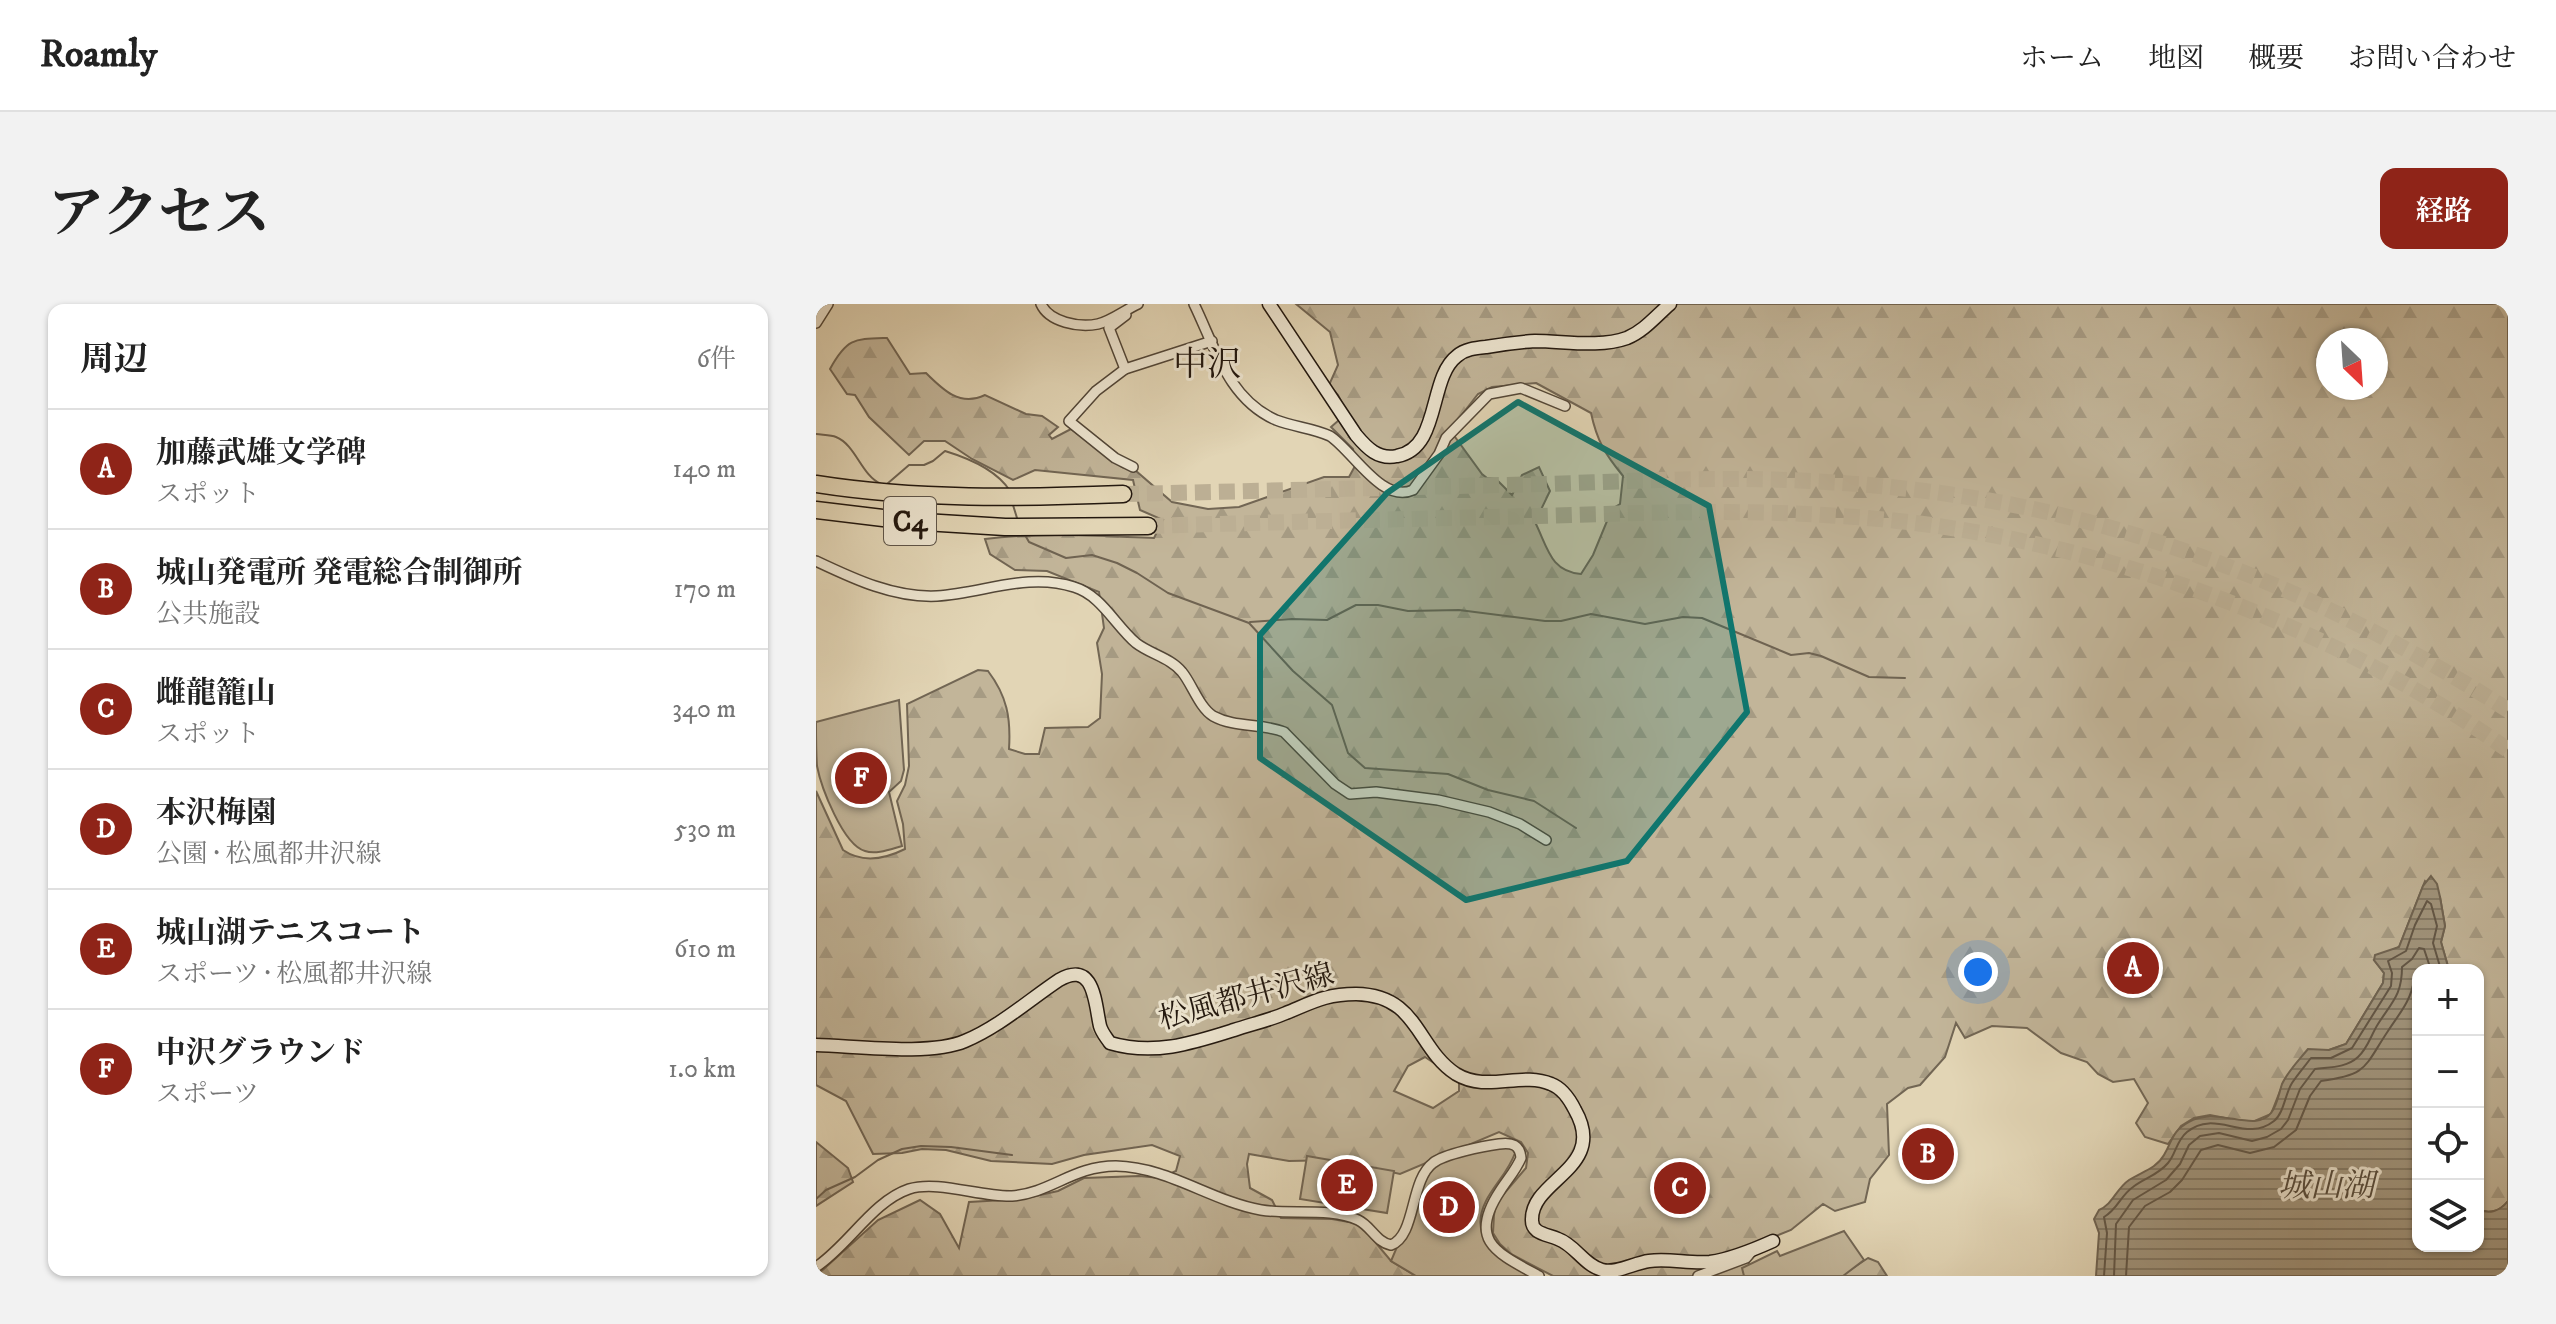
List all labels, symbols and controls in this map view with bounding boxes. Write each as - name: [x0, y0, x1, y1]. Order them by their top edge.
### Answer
- text: Roamly: [40, 31, 157, 79]
- text: ホーム: [2020, 41, 2104, 76]
- text: 地図: [2148, 41, 2204, 76]
- text: 概要: [2248, 41, 2304, 76]
- text: お問い合わせ: [2348, 41, 2516, 76]
- button: 経路: [2380, 168, 2508, 249]
- text: アクセス: [48, 180, 270, 250]
- north arrow: [2316, 328, 2388, 400]
- text: 周辺: [80, 339, 148, 381]
- text: 6件: [696, 343, 736, 376]
- district label: 中沢: [1173, 344, 1241, 386]
- text: 加藤武雄文学碑: [156, 435, 366, 472]
- text: A: [98, 453, 114, 486]
- text: 140 m: [672, 453, 736, 486]
- text: スポット: [156, 478, 260, 511]
- road number: C4: [884, 497, 936, 545]
- text: 城山発電所 発電総合制御所: [156, 555, 522, 592]
- text: B: [98, 573, 114, 606]
- text: 170 m: [674, 573, 736, 606]
- text: 公共施設: [156, 598, 260, 631]
- text: 雌龍籠山: [156, 675, 276, 712]
- text: C: [97, 693, 115, 726]
- text: 340 m: [672, 693, 736, 726]
- text: スポット: [156, 718, 260, 751]
- pin: F: [835, 748, 887, 808]
- text: 本沢梅園: [156, 795, 276, 832]
- text: D: [96, 813, 116, 846]
- text: 530 m: [674, 813, 736, 846]
- text: 公園 · 松風都井沢線: [156, 838, 381, 871]
- text: 城山湖テニスコート: [156, 915, 425, 952]
- text: E: [97, 933, 115, 966]
- text: 610 m: [674, 933, 736, 966]
- pin: A: [2107, 938, 2159, 998]
- your location: [1958, 952, 1998, 992]
- street label: 松風都井沢線: [1155, 956, 1338, 1039]
- text: スポーツ · 松風都井沢線: [156, 958, 432, 991]
- map controls: [2412, 964, 2484, 1252]
- button: +: [2412, 964, 2484, 1036]
- text: 中沢グラウンド: [156, 1035, 366, 1072]
- button: −: [2412, 1036, 2484, 1108]
- text: F: [98, 1053, 114, 1086]
- text: 1.0 km: [668, 1053, 736, 1086]
- text: スポーツ: [156, 1078, 259, 1111]
- button: locate: [2412, 1108, 2484, 1180]
- pin: B: [1902, 1124, 1954, 1184]
- pin: E: [1321, 1155, 1373, 1215]
- pin: C: [1654, 1158, 1706, 1218]
- water label: 城山湖: [2278, 1167, 2379, 1207]
- pin: D: [1423, 1177, 1475, 1237]
- button: layers: [2412, 1180, 2484, 1252]

